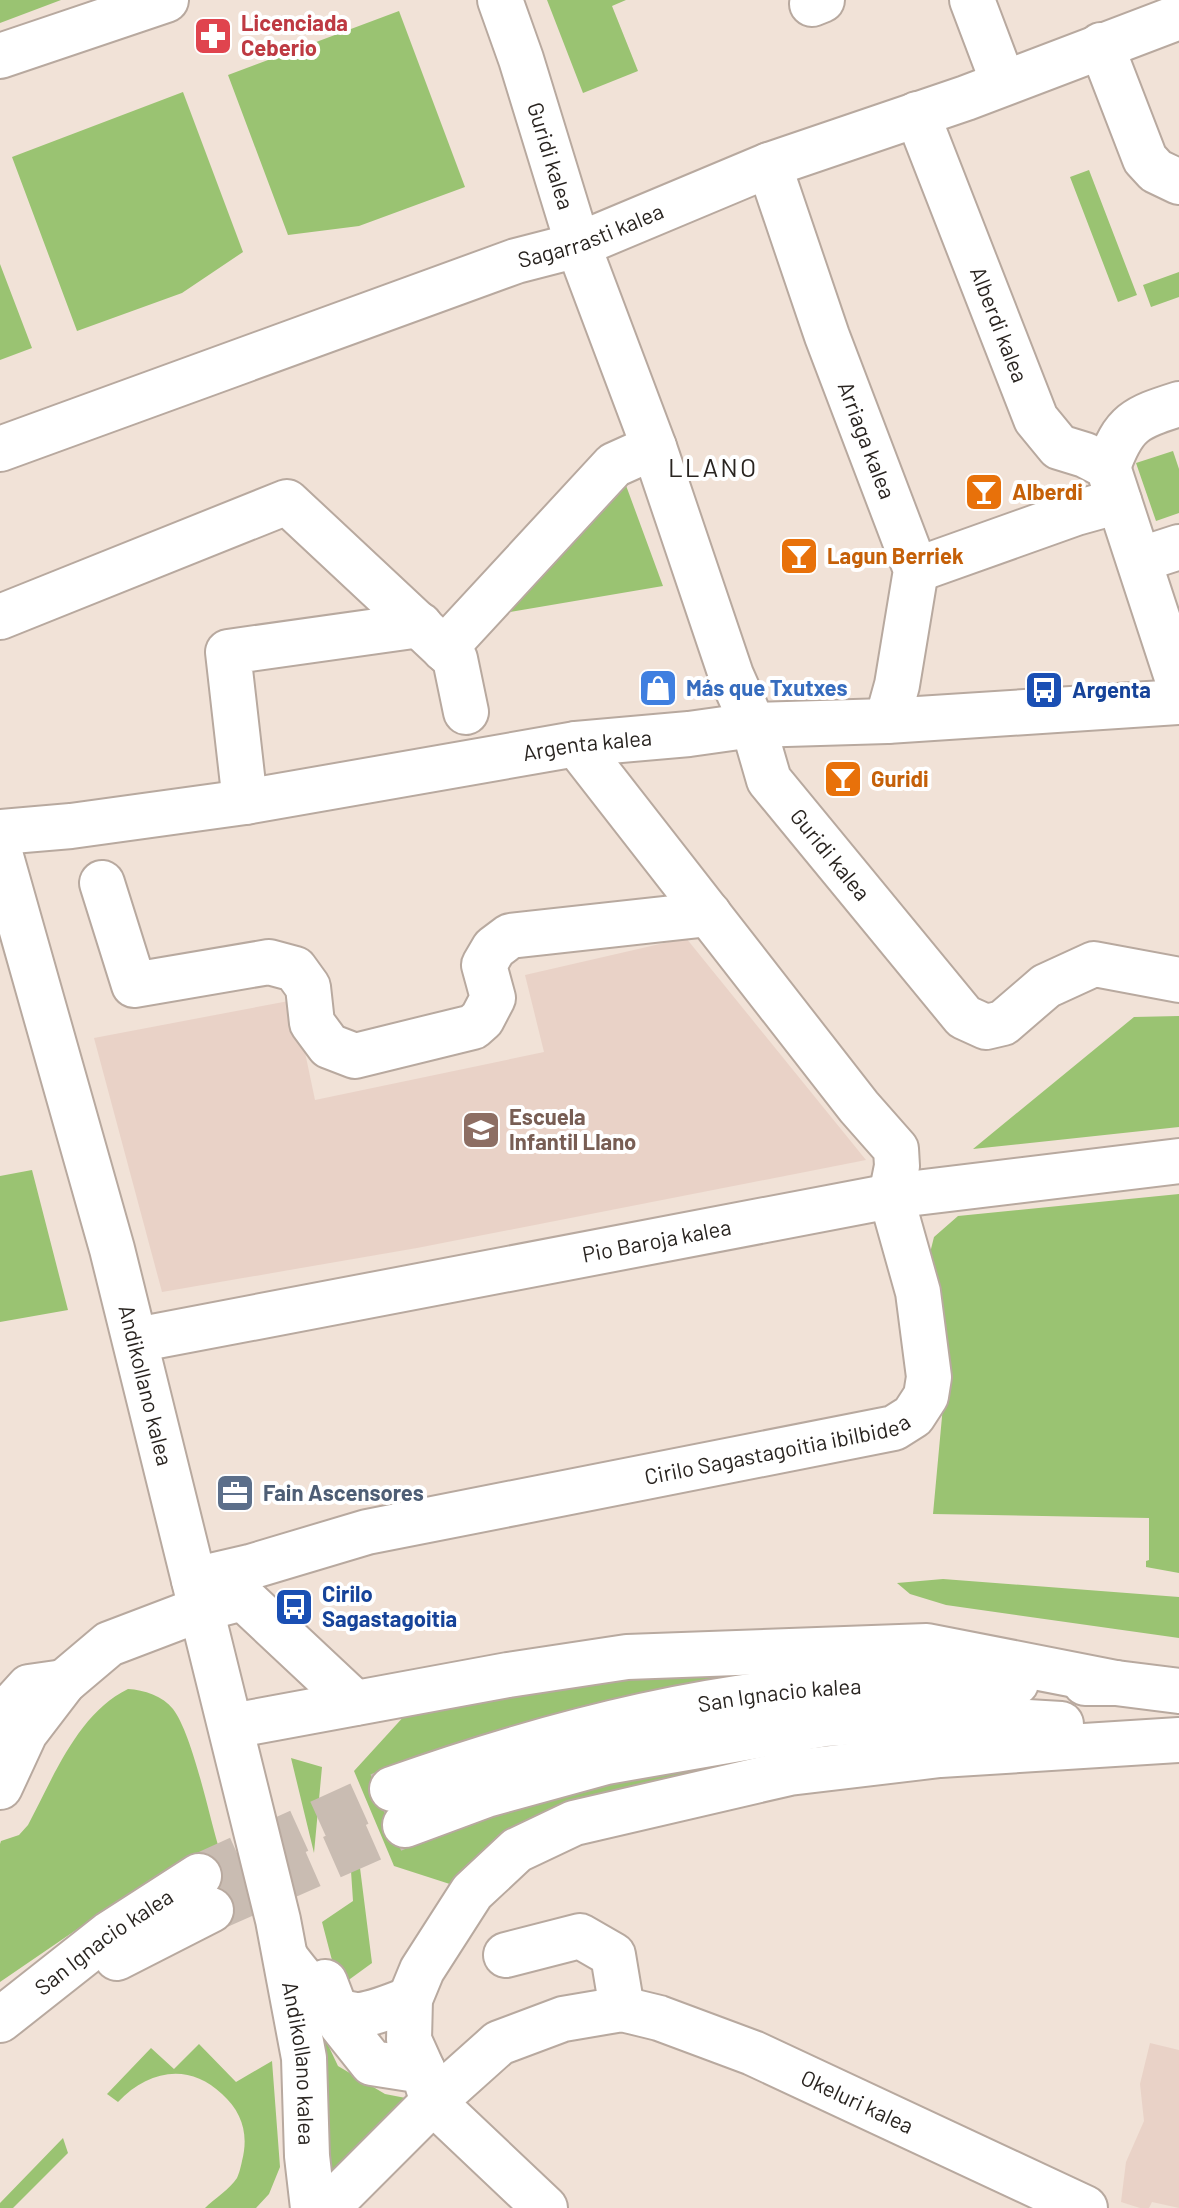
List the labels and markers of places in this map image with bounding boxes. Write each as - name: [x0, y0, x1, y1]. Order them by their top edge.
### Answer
- place label: Licenciada Ceberio: [241, 9, 348, 60]
- pharmacy icon: Licenciada Ceberio: [192, 15, 234, 57]
- bar icon: Alberdi: [963, 471, 1005, 513]
- place label: Alberdi: [1012, 478, 1083, 504]
- bar icon: Lagun Berriek: [778, 535, 820, 577]
- place label: Lagun Berriek: [827, 542, 964, 568]
- shop icon: Más que Txutxes: [637, 667, 679, 709]
- bus stop icon: Argenta: [1023, 669, 1065, 711]
- place label: Más que Txutxes: [686, 674, 847, 700]
- place label: Argenta: [1072, 676, 1151, 702]
- bar icon: Guridi: [822, 758, 864, 800]
- place label: Guridi: [871, 765, 929, 791]
- place label: Escuela Infantil Llano: [509, 1103, 636, 1154]
- school or university icon: Escuela Infantil Llano: [460, 1109, 502, 1151]
- office icon: Fain Ascensores: [214, 1472, 256, 1514]
- place label: Fain Ascensores: [263, 1479, 424, 1505]
- place label: Cirilo Sagastagoitia: [322, 1580, 457, 1631]
- bus stop icon: Cirilo Sagastagoitia: [273, 1586, 315, 1628]

